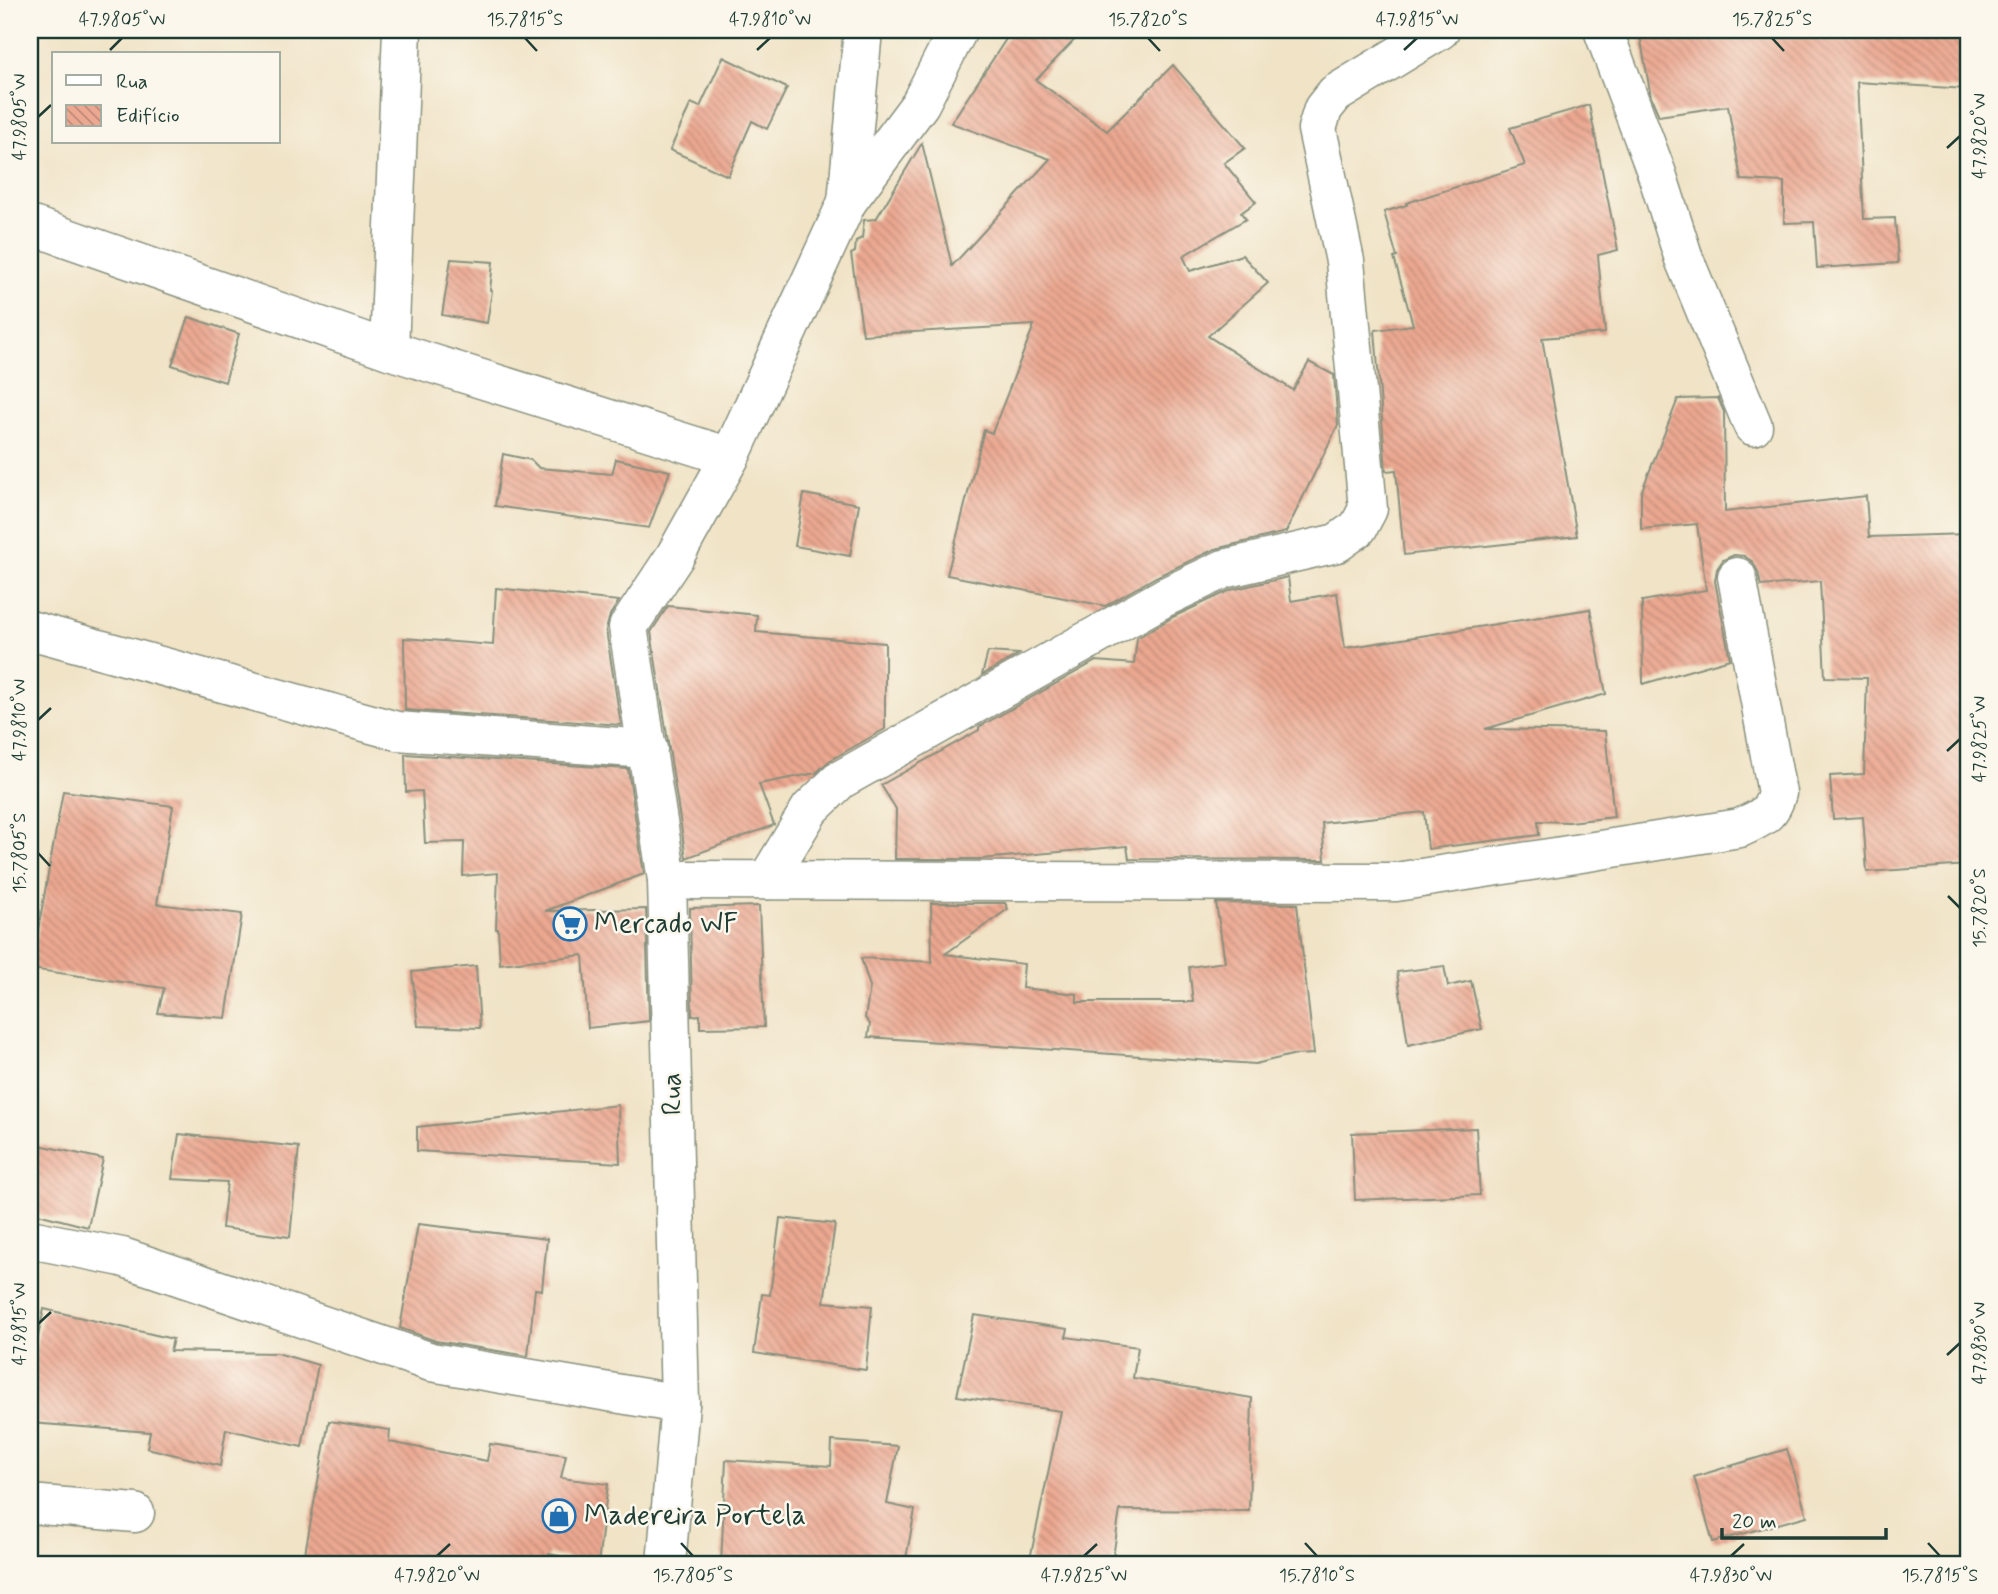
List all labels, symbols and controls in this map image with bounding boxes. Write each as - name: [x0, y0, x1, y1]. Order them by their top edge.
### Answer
- text: 47.9805°W: [79, 8, 165, 32]
- text: 15.7815°S: [487, 8, 563, 32]
- text: 47.9810°W: [729, 8, 811, 32]
- text: 15.7820°S: [1108, 8, 1188, 32]
- text: 47.9815°W: [1376, 8, 1458, 32]
- text: 15.7825°S: [1732, 8, 1812, 32]
- legend: [52, 52, 280, 144]
- text: Rua: [116, 68, 148, 96]
- text: 47.9805°W: [8, 74, 32, 160]
- text: 47.9820°W: [1968, 93, 1992, 179]
- text: Edifício: [116, 102, 180, 130]
- text: 47.9810°W: [8, 679, 32, 761]
- text: 47.9825°W: [1968, 696, 1992, 782]
- text: 15.7805°S: [8, 813, 32, 893]
- text: 15.7820°S: [1968, 868, 1992, 948]
- supermarket icon: Mercado WF: [551, 905, 589, 943]
- place label: Mercado WF: [594, 906, 739, 943]
- street label: Rua: [654, 1072, 692, 1116]
- text: 47.9815°W: [8, 1283, 32, 1365]
- text: 47.9830°W: [1968, 1302, 1992, 1384]
- scale bar: [1722, 1496, 1886, 1540]
- shop icon: Madereira Portela: [540, 1497, 578, 1535]
- place label: Madereira Portela: [584, 1498, 806, 1535]
- text: 20 m: [1732, 1508, 1777, 1536]
- text: 47.9820°W: [394, 1564, 480, 1588]
- text: 15.7805°S: [653, 1564, 733, 1588]
- text: 47.9825°W: [1041, 1564, 1127, 1588]
- text: 15.7810°S: [1279, 1564, 1355, 1588]
- text: 47.9830°W: [1690, 1564, 1772, 1588]
- text: 15.7815°S: [1902, 1564, 1978, 1588]

